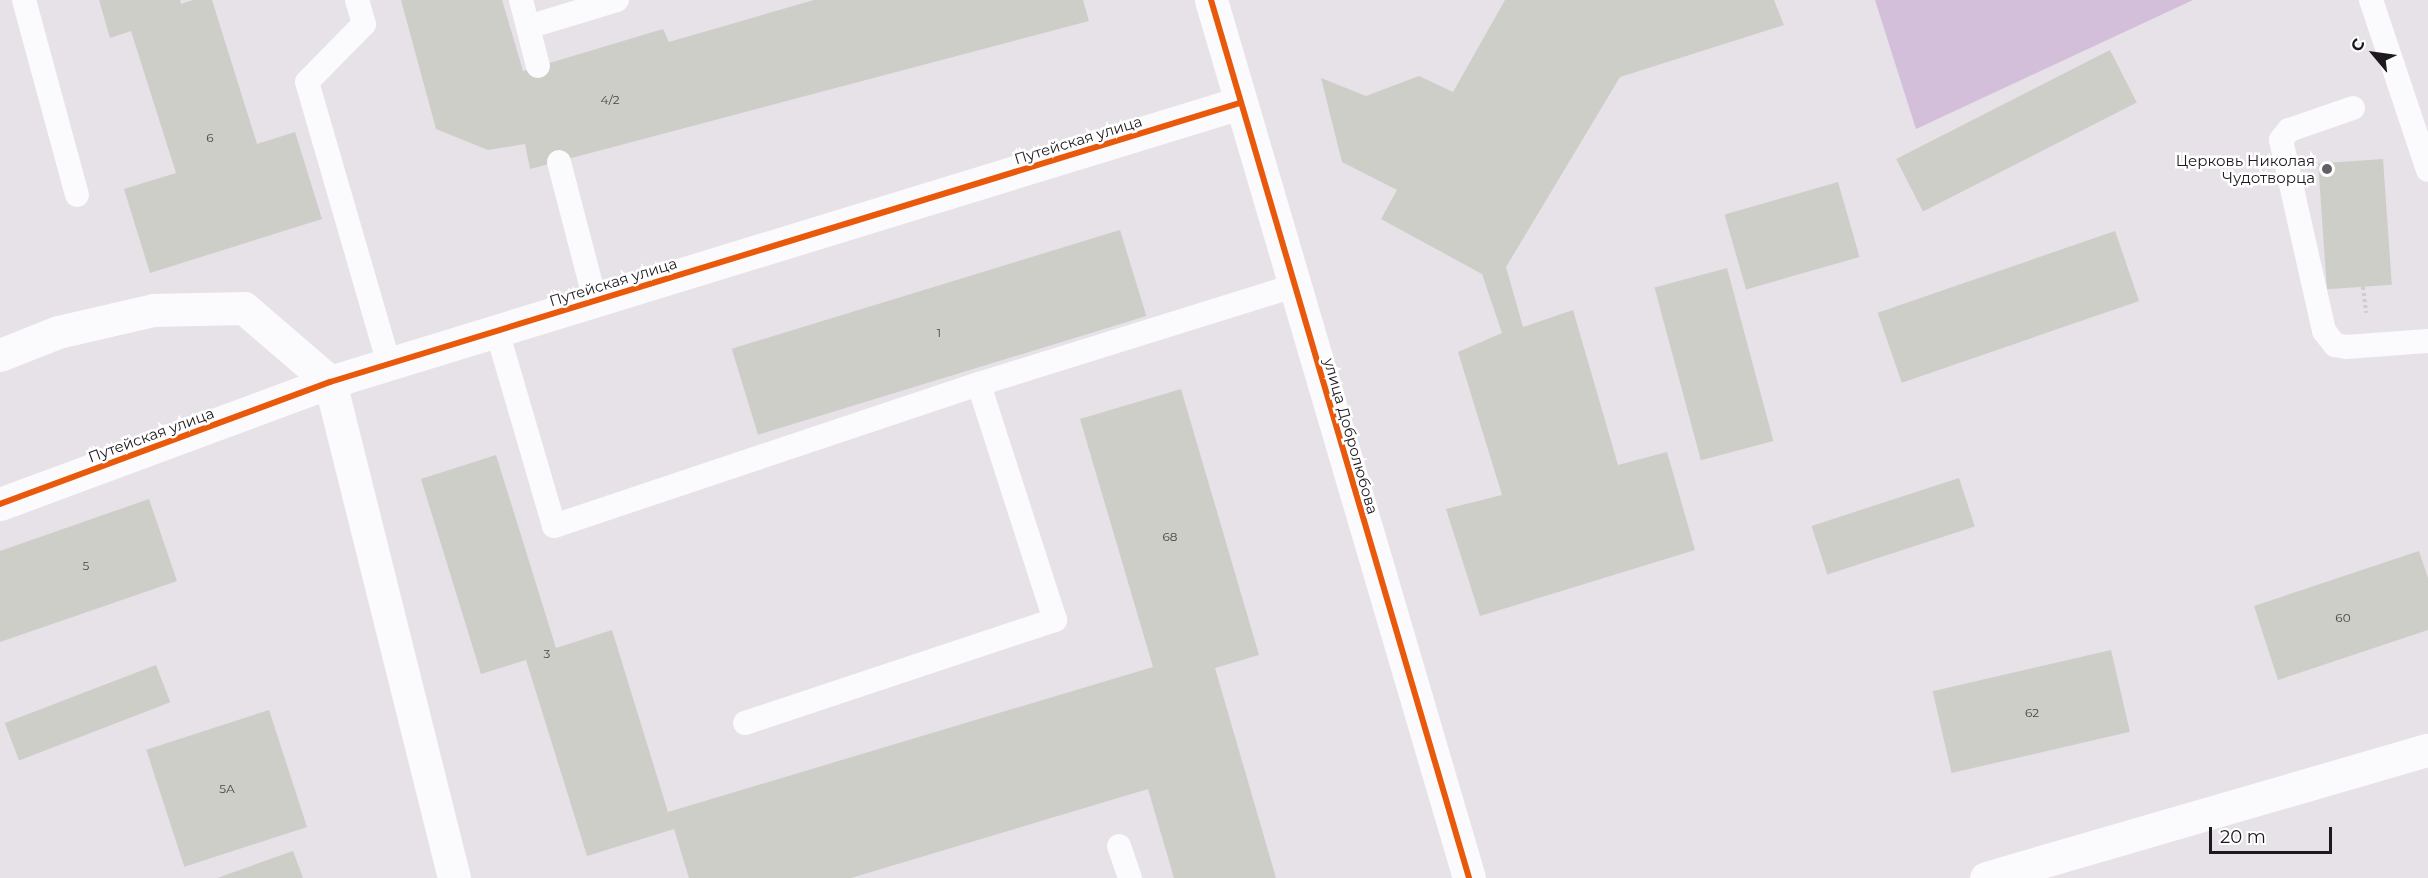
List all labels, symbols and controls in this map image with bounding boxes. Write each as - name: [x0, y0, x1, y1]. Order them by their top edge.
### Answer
- north arrow: [2344, 24, 2404, 84]
- text: С: [2347, 35, 2369, 55]
- house number: 4/2: [600, 93, 620, 107]
- street label: Путейская улица: [1012, 112, 1144, 168]
- house number: 6: [206, 131, 214, 145]
- place label: Церковь Николая Чудотворца: [2176, 151, 2315, 186]
- marker: Церковь Николая Чудотворца: [2320, 162, 2334, 176]
- street label: Путейская улица: [547, 254, 679, 310]
- house number: 1: [937, 326, 941, 340]
- street label: улица Добролюбова: [1320, 356, 1382, 516]
- street label: Путейская улица: [86, 404, 216, 466]
- house number: 68: [1163, 530, 1177, 544]
- house number: 5: [83, 559, 89, 573]
- house number: 60: [2335, 611, 2351, 625]
- house number: 3: [544, 647, 550, 661]
- house number: 62: [2025, 706, 2039, 720]
- house number: 5А: [219, 782, 235, 796]
- scale bar: [2212, 815, 2335, 853]
- text: 20 m: [2220, 826, 2266, 848]

